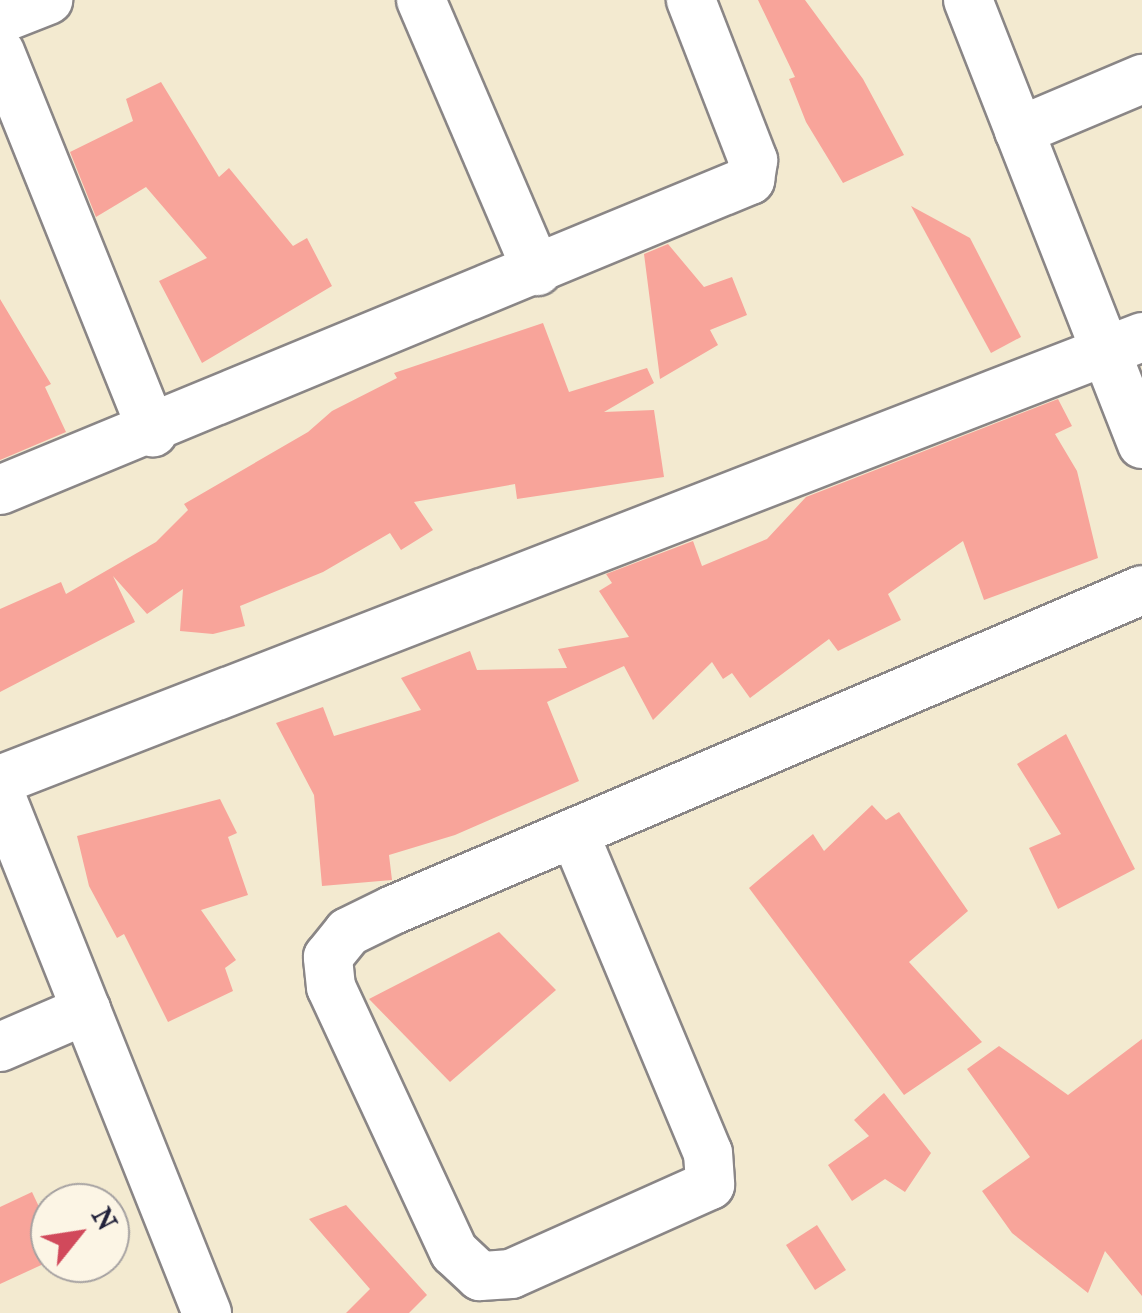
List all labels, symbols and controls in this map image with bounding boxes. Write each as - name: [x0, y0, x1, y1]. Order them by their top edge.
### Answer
- north arrow: [30, 1183, 130, 1283]
- text: N: [85, 1201, 124, 1236]

